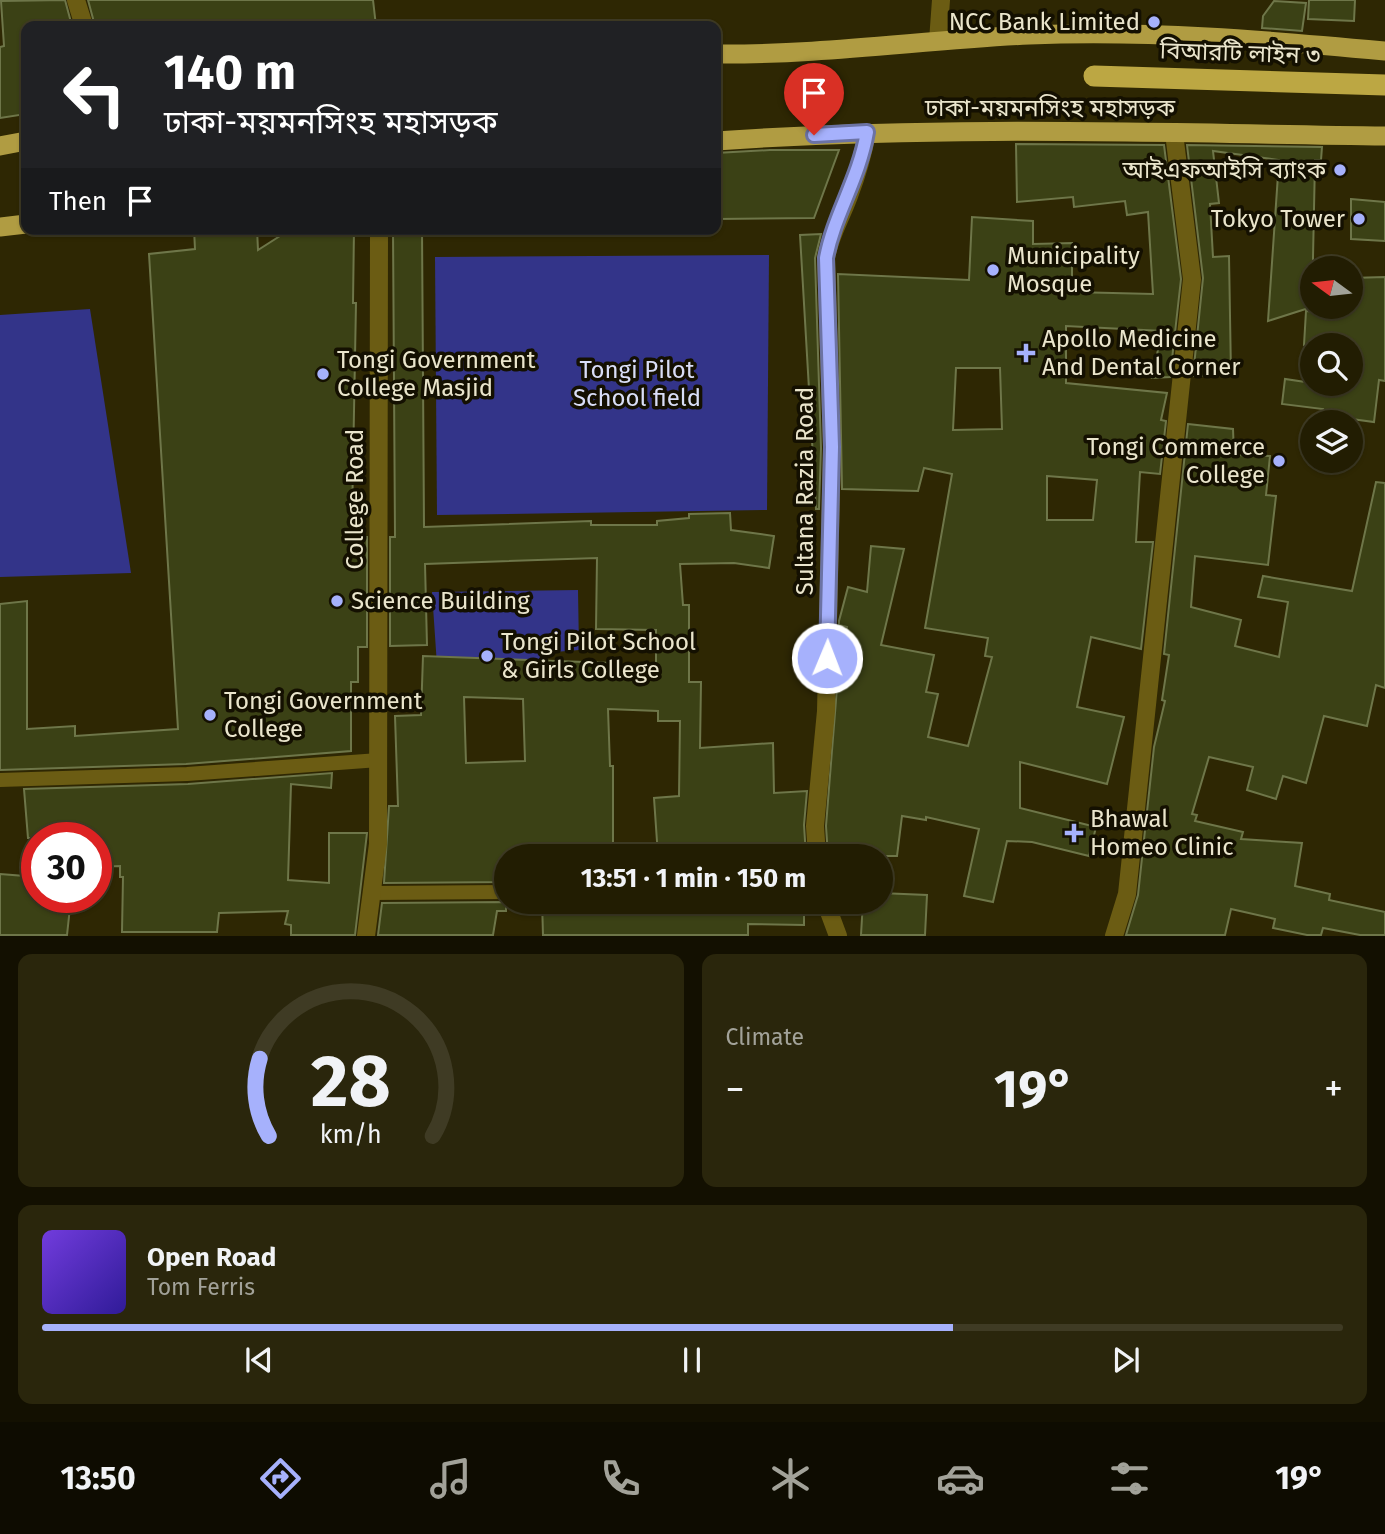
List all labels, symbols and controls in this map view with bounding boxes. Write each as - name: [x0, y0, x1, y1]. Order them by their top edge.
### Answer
- place label: NCC Bank Limited: [949, 8, 1140, 36]
- marker: NCC Bank Limited: [1146, 14, 1162, 30]
- street label: বিআরটি লাইন ৩: [1158, 36, 1321, 70]
- text: 140 m: [164, 43, 296, 102]
- icon: left: [49, 49, 140, 140]
- pin: [784, 63, 844, 135]
- icon: arrive: [795, 74, 833, 112]
- street label: ঢাকা-ময়মনসিংহ মহাসড়ক: [924, 94, 1176, 122]
- text: ঢাকা-ময়মনসিংহ মহাসড়ক: [164, 103, 497, 141]
- place label: আইএফআইসি ব্যাংক: [1121, 156, 1327, 184]
- marker: আইএফআইসি ব্যাংক: [1332, 162, 1348, 178]
- icon: arrive: [121, 182, 159, 220]
- text: Then: [49, 186, 107, 217]
- place label: Tokyo Tower: [1211, 205, 1346, 233]
- marker: Tokyo Tower: [1351, 211, 1367, 227]
- place label: Municipality Mosque: [1007, 242, 1140, 298]
- north arrow: [1300, 256, 1363, 318]
- map controls: [1300, 256, 1363, 473]
- marker: Municipality Mosque: [985, 262, 1001, 278]
- place label: Apollo Medicine And Dental Corner: [1042, 325, 1241, 381]
- button: search: [1300, 333, 1363, 396]
- marker: Apollo Medicine And Dental Corner: [1016, 343, 1036, 363]
- place label: Tongi Government College Masjid: [337, 346, 536, 402]
- park label: Tongi Pilot School field: [573, 356, 701, 412]
- marker: Tongi Government College Masjid: [315, 366, 331, 382]
- street label: Sultana Razia Road: [791, 387, 819, 595]
- button: layers: [1300, 410, 1363, 473]
- street label: College Road: [341, 429, 369, 569]
- place label: Tongi Commerce College: [1086, 433, 1265, 489]
- marker: Tongi Commerce College: [1271, 453, 1287, 469]
- place label: Science Building: [351, 587, 530, 615]
- marker: Science Building: [329, 593, 345, 609]
- position arrow: [790, 621, 864, 695]
- place label: Tongi Pilot School & Girls College: [501, 628, 696, 684]
- marker: Tongi Pilot School & Girls College: [479, 648, 495, 664]
- place label: Tongi Government College: [224, 687, 423, 743]
- marker: Tongi Government College: [202, 707, 218, 723]
- place label: Bhawal Homeo Clinic: [1090, 805, 1234, 861]
- speed limit sign: 30: [21, 822, 112, 913]
- marker: Bhawal Homeo Clinic: [1064, 823, 1084, 843]
- text: 13:51 · 1 min · 150 m: [581, 863, 806, 894]
- text: Climate: [726, 1023, 804, 1051]
- text: 28: [311, 1039, 391, 1126]
- text: 19°: [994, 1058, 1074, 1121]
- text: −: [726, 1066, 745, 1112]
- text: +: [1324, 1066, 1343, 1112]
- text: km/h: [320, 1120, 382, 1150]
- text: Open Road: [147, 1242, 276, 1273]
- text: Tom Ferris: [147, 1273, 255, 1301]
- icon: previous: [240, 1341, 278, 1379]
- icon: pause: [673, 1341, 711, 1379]
- icon: next: [1107, 1341, 1145, 1379]
- icon: directions: [256, 1454, 305, 1503]
- icon: music: [426, 1454, 475, 1503]
- icon: phone: [596, 1454, 645, 1503]
- icon: climate: [766, 1454, 815, 1503]
- icon: car: [936, 1454, 985, 1503]
- icon: filters: [1105, 1454, 1154, 1503]
- text: 13:50: [60, 1459, 136, 1497]
- text: 19°: [1275, 1459, 1325, 1497]

